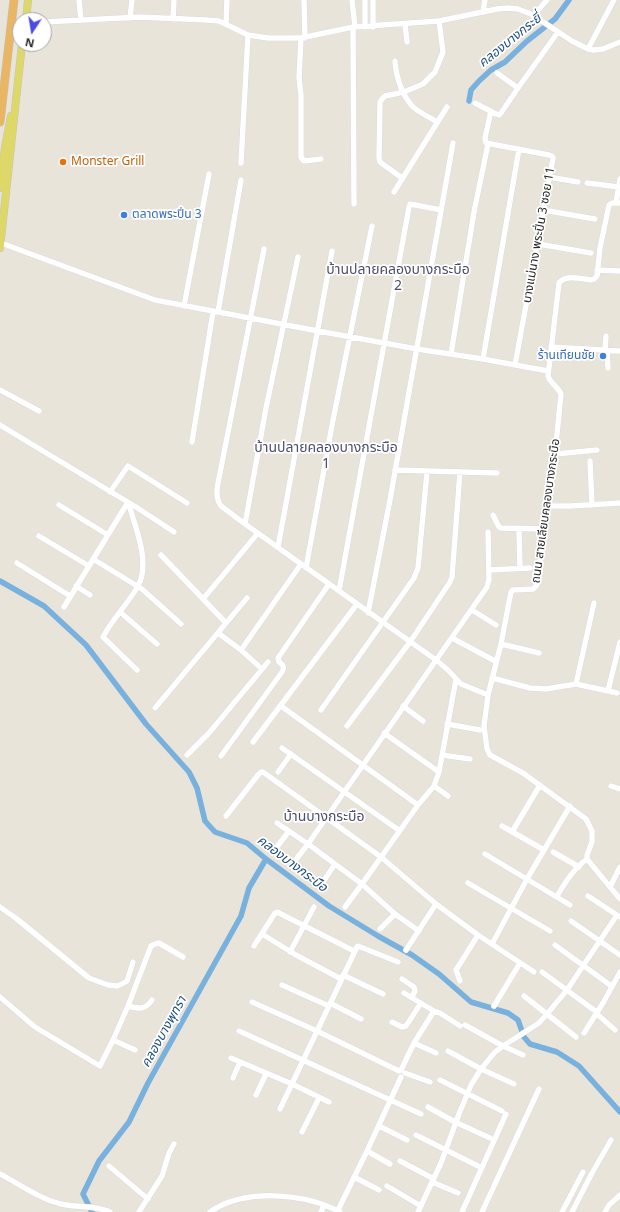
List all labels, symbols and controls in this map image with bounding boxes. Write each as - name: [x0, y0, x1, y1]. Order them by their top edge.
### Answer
- water label: คลองบางกระยี่: [475, 11, 545, 71]
- north arrow: [12, 12, 52, 52]
- text: N: [24, 35, 36, 52]
- place label: Monster Grill: [71, 155, 144, 169]
- marker: Monster Grill: [58, 157, 68, 167]
- street label: บางแม่นาง พระปิ่น 3 ซอย 11: [520, 166, 558, 304]
- place label: ตลาดพระปิ่น 3: [132, 208, 202, 222]
- marker: ตลาดพระปิ่น 3: [119, 210, 129, 220]
- district label: บ้านปลายคลองบางกระบือ 2: [326, 262, 470, 294]
- place label: ร้านเทียนชัย: [538, 349, 595, 363]
- marker: ร้านเทียนชัย: [598, 351, 608, 361]
- street label: ถนน สายเลียบคลองบางกระบือ: [529, 438, 563, 584]
- district label: บ้านปลายคลองบางกระบือ 1: [254, 440, 398, 472]
- district label: บ้านบางกระบือ: [284, 809, 364, 825]
- water label: คลองบางกระบือ: [254, 833, 330, 895]
- water label: คลองบางพุทรา: [138, 994, 190, 1070]

